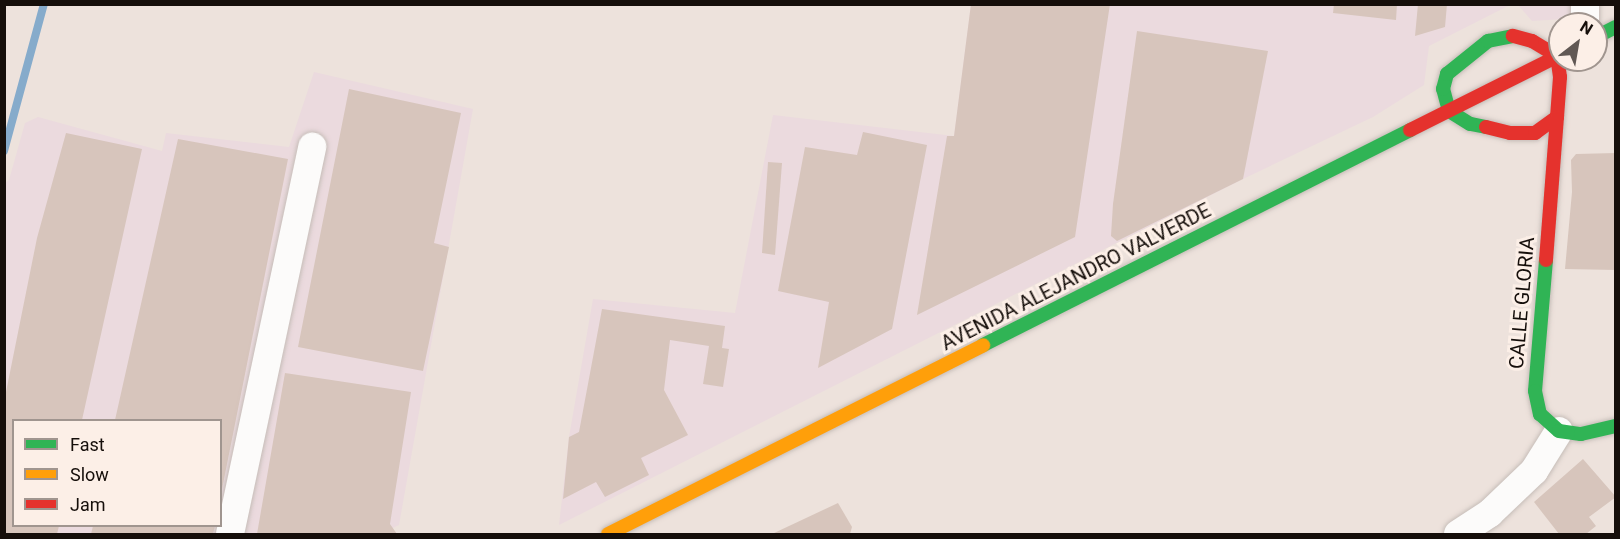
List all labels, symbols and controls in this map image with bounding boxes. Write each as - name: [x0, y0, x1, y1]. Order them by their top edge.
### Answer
- north arrow: [1548, 12, 1608, 72]
- text: N: [1577, 17, 1596, 39]
- street label: AVENIDA ALEJANDRO VALVERDE: [937, 198, 1215, 356]
- street label: CALLE GLORIA: [1504, 236, 1540, 370]
- legend: [12, 419, 222, 527]
- text: Fast: [70, 434, 105, 455]
- text: Slow: [70, 464, 109, 485]
- text: Jam: [70, 494, 106, 515]

